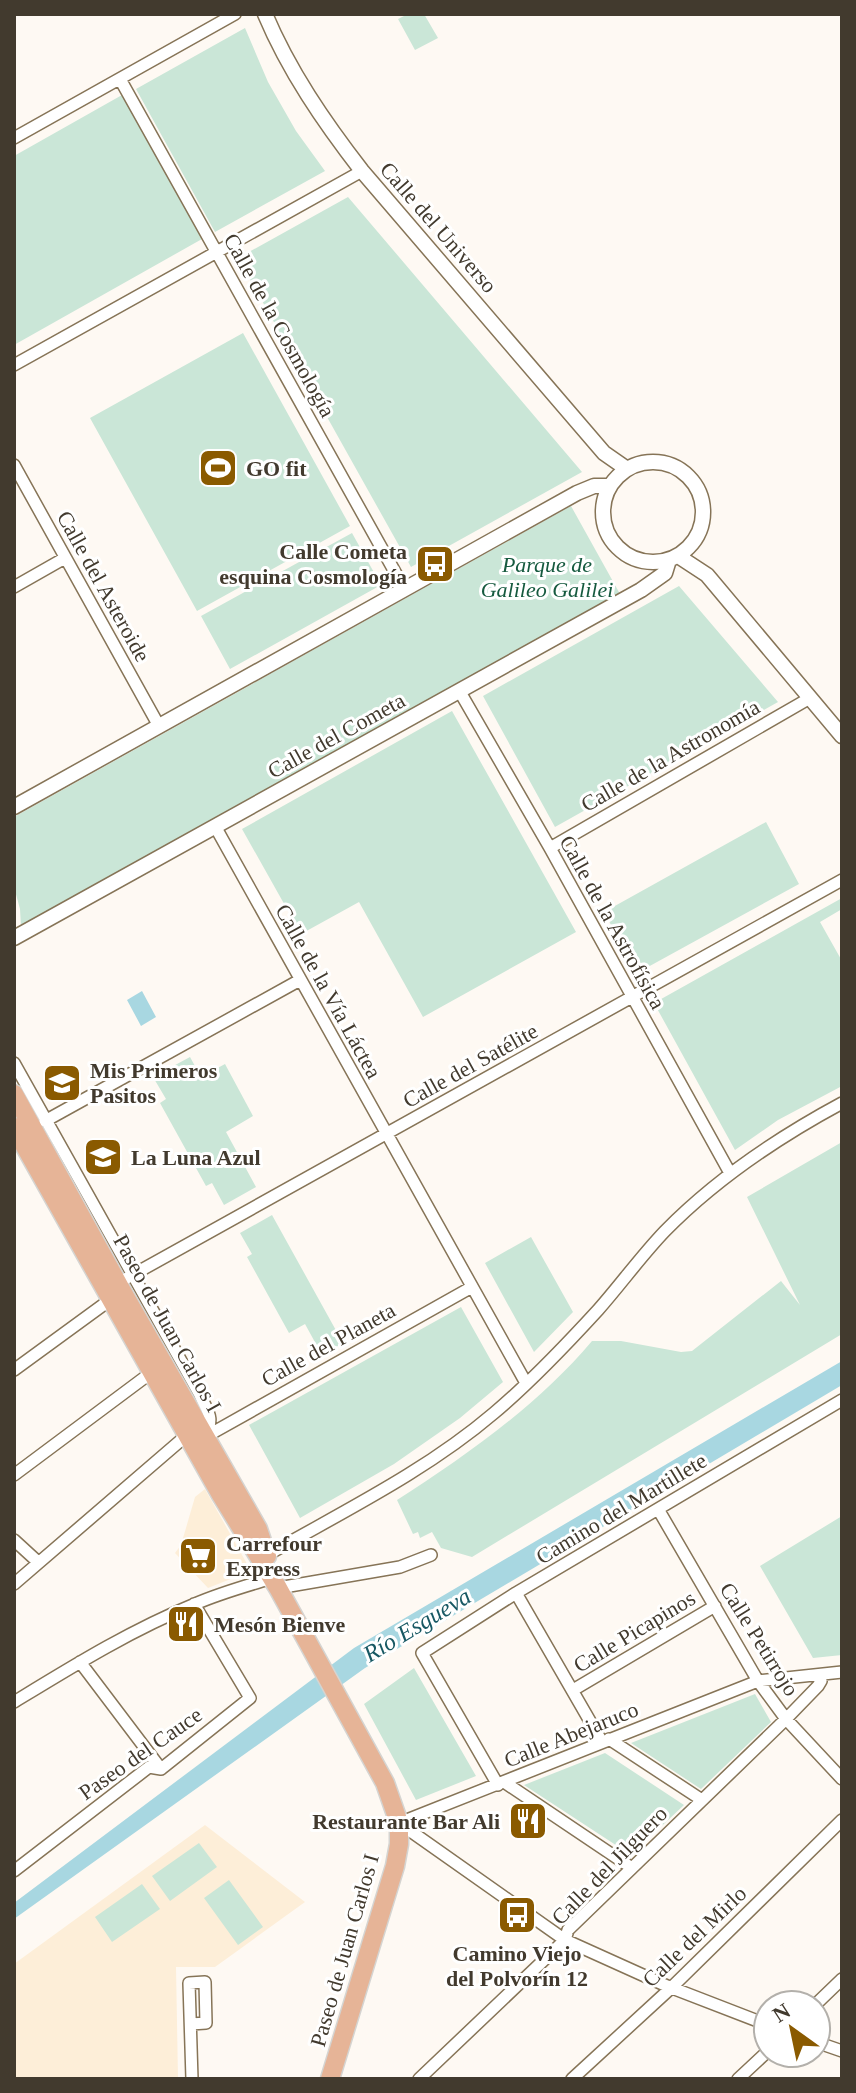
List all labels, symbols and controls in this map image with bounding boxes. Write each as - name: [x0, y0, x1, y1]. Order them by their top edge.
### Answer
- street label: Calle del Universo: [375, 157, 502, 298]
- street label: Calle de la Cosmología: [219, 229, 341, 422]
- sports icon: GO fit: [197, 447, 239, 489]
- place label: GO fit: [246, 456, 307, 481]
- street label: Calle del Asteroide: [52, 506, 155, 666]
- place label: Calle Cometa esquina Cosmología: [219, 539, 407, 589]
- bus stop icon: Calle Cometa esquina Cosmología: [414, 543, 456, 585]
- park label: Parque de Galileo Galilei: [481, 552, 613, 602]
- street label: Calle del Cometa: [263, 687, 409, 783]
- street label: Calle de la Astronomía: [576, 694, 764, 817]
- street label: Calle de la Astrofísica: [554, 831, 671, 1014]
- street label: Calle de la Vía Láctea: [270, 900, 387, 1083]
- street label: Calle del Satélite: [398, 1018, 542, 1113]
- place label: Mis Primeros Pasitos: [90, 1058, 218, 1108]
- school or university icon: Mis Primeros Pasitos: [41, 1062, 83, 1104]
- school or university icon: La Luna Azul: [82, 1136, 124, 1178]
- place label: La Luna Azul: [131, 1145, 261, 1170]
- street label: Paseo de Juan Carlos I: [108, 1230, 227, 1416]
- street label: Calle del Planeta: [257, 1297, 400, 1392]
- street label: Camino del Martillete: [532, 1448, 711, 1569]
- place label: Carrefour Express: [226, 1531, 322, 1581]
- supermarket icon: Carrefour Express: [177, 1535, 219, 1577]
- street label: Calle Petirrojo: [715, 1578, 804, 1701]
- water label: Río Esgueva: [358, 1583, 475, 1668]
- street label: Calle Picapinos: [569, 1585, 700, 1678]
- restaurant icon: Mesón Bienve: [165, 1603, 207, 1645]
- place label: Mesón Bienve: [214, 1612, 346, 1637]
- street label: Calle Abejaruco: [501, 1696, 642, 1773]
- street label: Paseo del Cauce: [74, 1702, 207, 1805]
- restaurant icon: Restaurante Bar Ali: [507, 1800, 549, 1842]
- street label: Calle del Jilguero: [546, 1801, 672, 1930]
- place label: Restaurante Bar Ali: [312, 1809, 500, 1834]
- street label: Paseo de Juan Carlos I: [305, 1851, 384, 2049]
- street label: Calle del Mirlo: [637, 1881, 751, 1992]
- bus stop icon: Camino Viejo del Polvorín 12: [496, 1894, 538, 1936]
- place label: Camino Viejo del Polvorín 12: [446, 1941, 588, 1991]
- north arrow: [752, 1989, 832, 2069]
- text: N: [768, 1998, 795, 2027]

